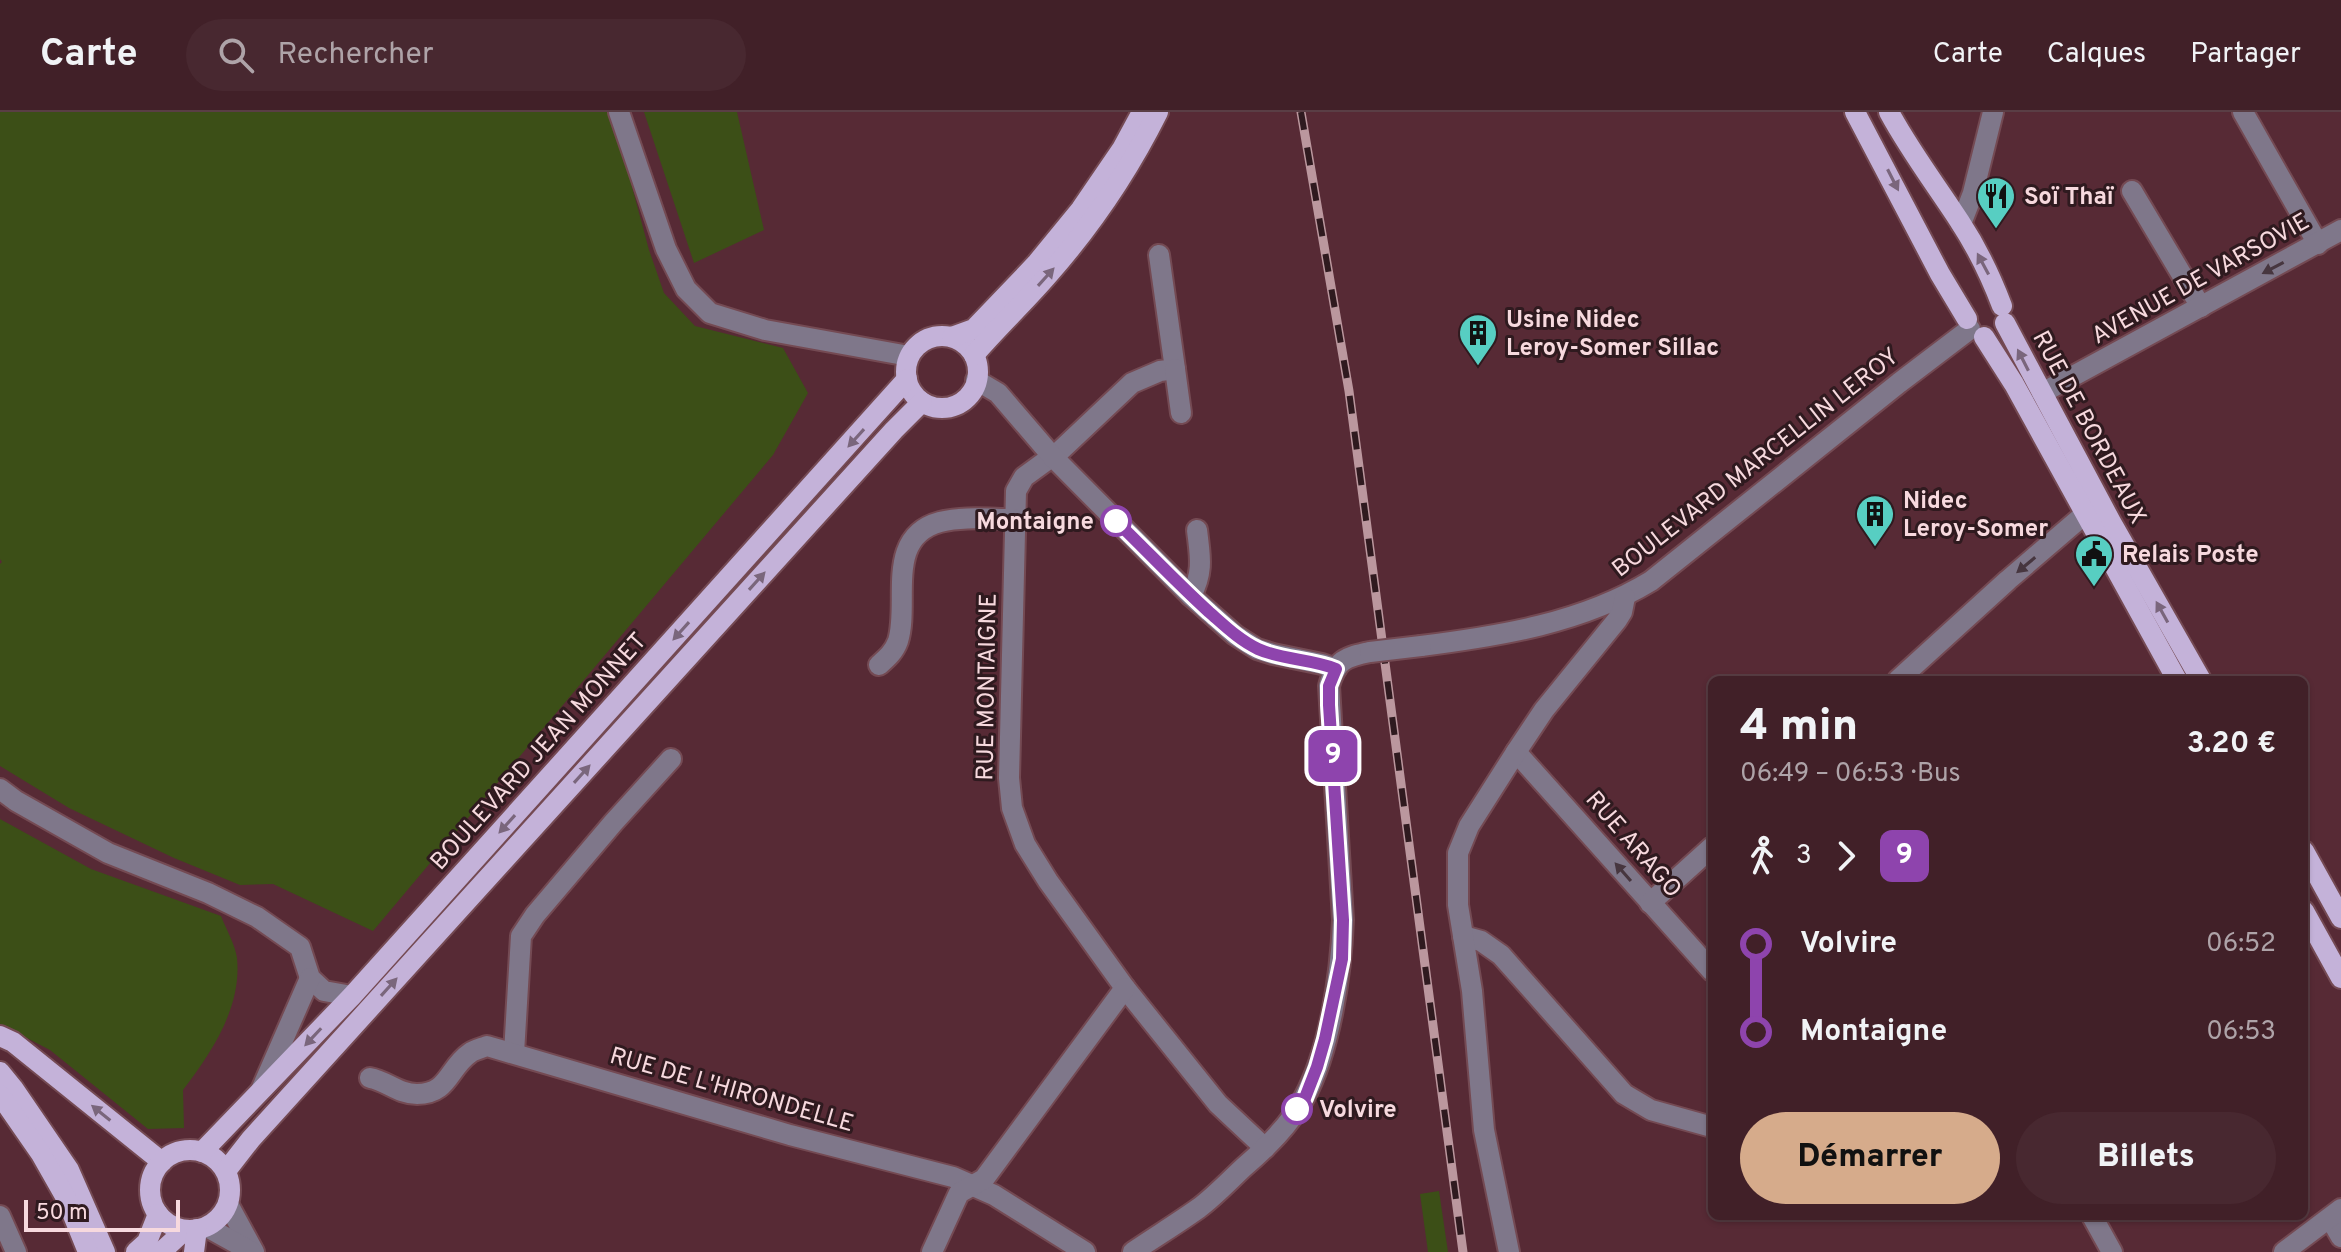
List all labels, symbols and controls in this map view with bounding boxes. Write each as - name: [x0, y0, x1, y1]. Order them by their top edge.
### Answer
- search box: [186, 19, 746, 91]
- text: Carte: [40, 31, 138, 80]
- icon: search: [214, 33, 258, 77]
- text: Rechercher: [278, 37, 434, 74]
- text: Carte: [1933, 37, 2003, 73]
- text: Calques: [2047, 37, 2146, 73]
- text: Partager: [2190, 37, 2301, 73]
- one-way arrow: [1886, 169, 1899, 192]
- restaurant icon: Soï Thaï: [1975, 175, 2017, 230]
- place label: Soï Thaï: [2024, 183, 2115, 213]
- street label: AVENUE DE VARSOVIE: [2087, 207, 2315, 352]
- one-way arrow: [1976, 253, 1990, 276]
- one-way arrow: [2262, 261, 2284, 275]
- one-way arrow: [1036, 268, 1054, 287]
- place label: Usine Nidec Leroy-Somer Sillac: [1506, 306, 1719, 364]
- building icon: Usine Nidec Leroy-Somer Sillac: [1457, 312, 1499, 367]
- street label: RUE DE BORDEAUX: [2025, 326, 2152, 530]
- street label: BOULEVARD MARCELLIN LEROY: [1607, 342, 1906, 585]
- one-way arrow: [2017, 348, 2030, 371]
- one-way arrow: [847, 429, 865, 448]
- place label: Nidec Leroy-Somer: [1903, 487, 2048, 545]
- building icon: Nidec Leroy-Somer: [1854, 493, 1896, 548]
- marker: Montaigne: [1101, 506, 1131, 536]
- place label: Montaigne: [976, 508, 1094, 538]
- public building icon: Relais Poste: [2073, 533, 2115, 588]
- place label: Relais Poste: [2122, 541, 2259, 571]
- one-way arrow: [2016, 556, 2036, 573]
- one-way arrow: [748, 572, 766, 591]
- street label: RUE MONTAIGNE: [971, 593, 1005, 781]
- one-way arrow: [2155, 601, 2169, 623]
- one-way arrow: [673, 621, 691, 640]
- street label: BOULEVARD JEAN MONNET: [425, 627, 654, 877]
- text: 4 min: [1740, 700, 1858, 756]
- text: 3.20 €: [2187, 726, 2276, 763]
- line badge: 9: [1307, 730, 1359, 782]
- text: 9: [1324, 738, 1342, 774]
- text: 06:49 – 06:53 · Bus: [1740, 758, 1961, 791]
- one-way arrow: [573, 765, 591, 784]
- street label: RUE ARAGO: [1578, 786, 1687, 905]
- one-way arrow: [499, 814, 517, 833]
- icon: walk: [1740, 834, 1784, 878]
- icon: forward: [1824, 834, 1868, 878]
- text: 9: [1896, 838, 1913, 874]
- text: 3: [1796, 840, 1812, 873]
- one-way arrow: [1614, 862, 1632, 881]
- text: Volvire: [1800, 926, 1897, 963]
- text: 06:52: [2206, 928, 2276, 961]
- one-way arrow: [380, 978, 397, 998]
- text: Montaigne: [1800, 1014, 1947, 1051]
- text: 06:53: [2206, 1016, 2276, 1049]
- one-way arrow: [305, 1027, 323, 1046]
- street label: RUE DE L'HIRONDELLE: [606, 1042, 857, 1140]
- marker: Volvire: [1282, 1094, 1312, 1124]
- place label: Volvire: [1319, 1096, 1397, 1126]
- one-way arrow: [91, 1105, 111, 1122]
- button: Démarrer: [1740, 1112, 2000, 1204]
- button: Billets: [2016, 1112, 2276, 1204]
- scale bar: [24, 1196, 180, 1232]
- text: 50 m: [36, 1200, 88, 1227]

